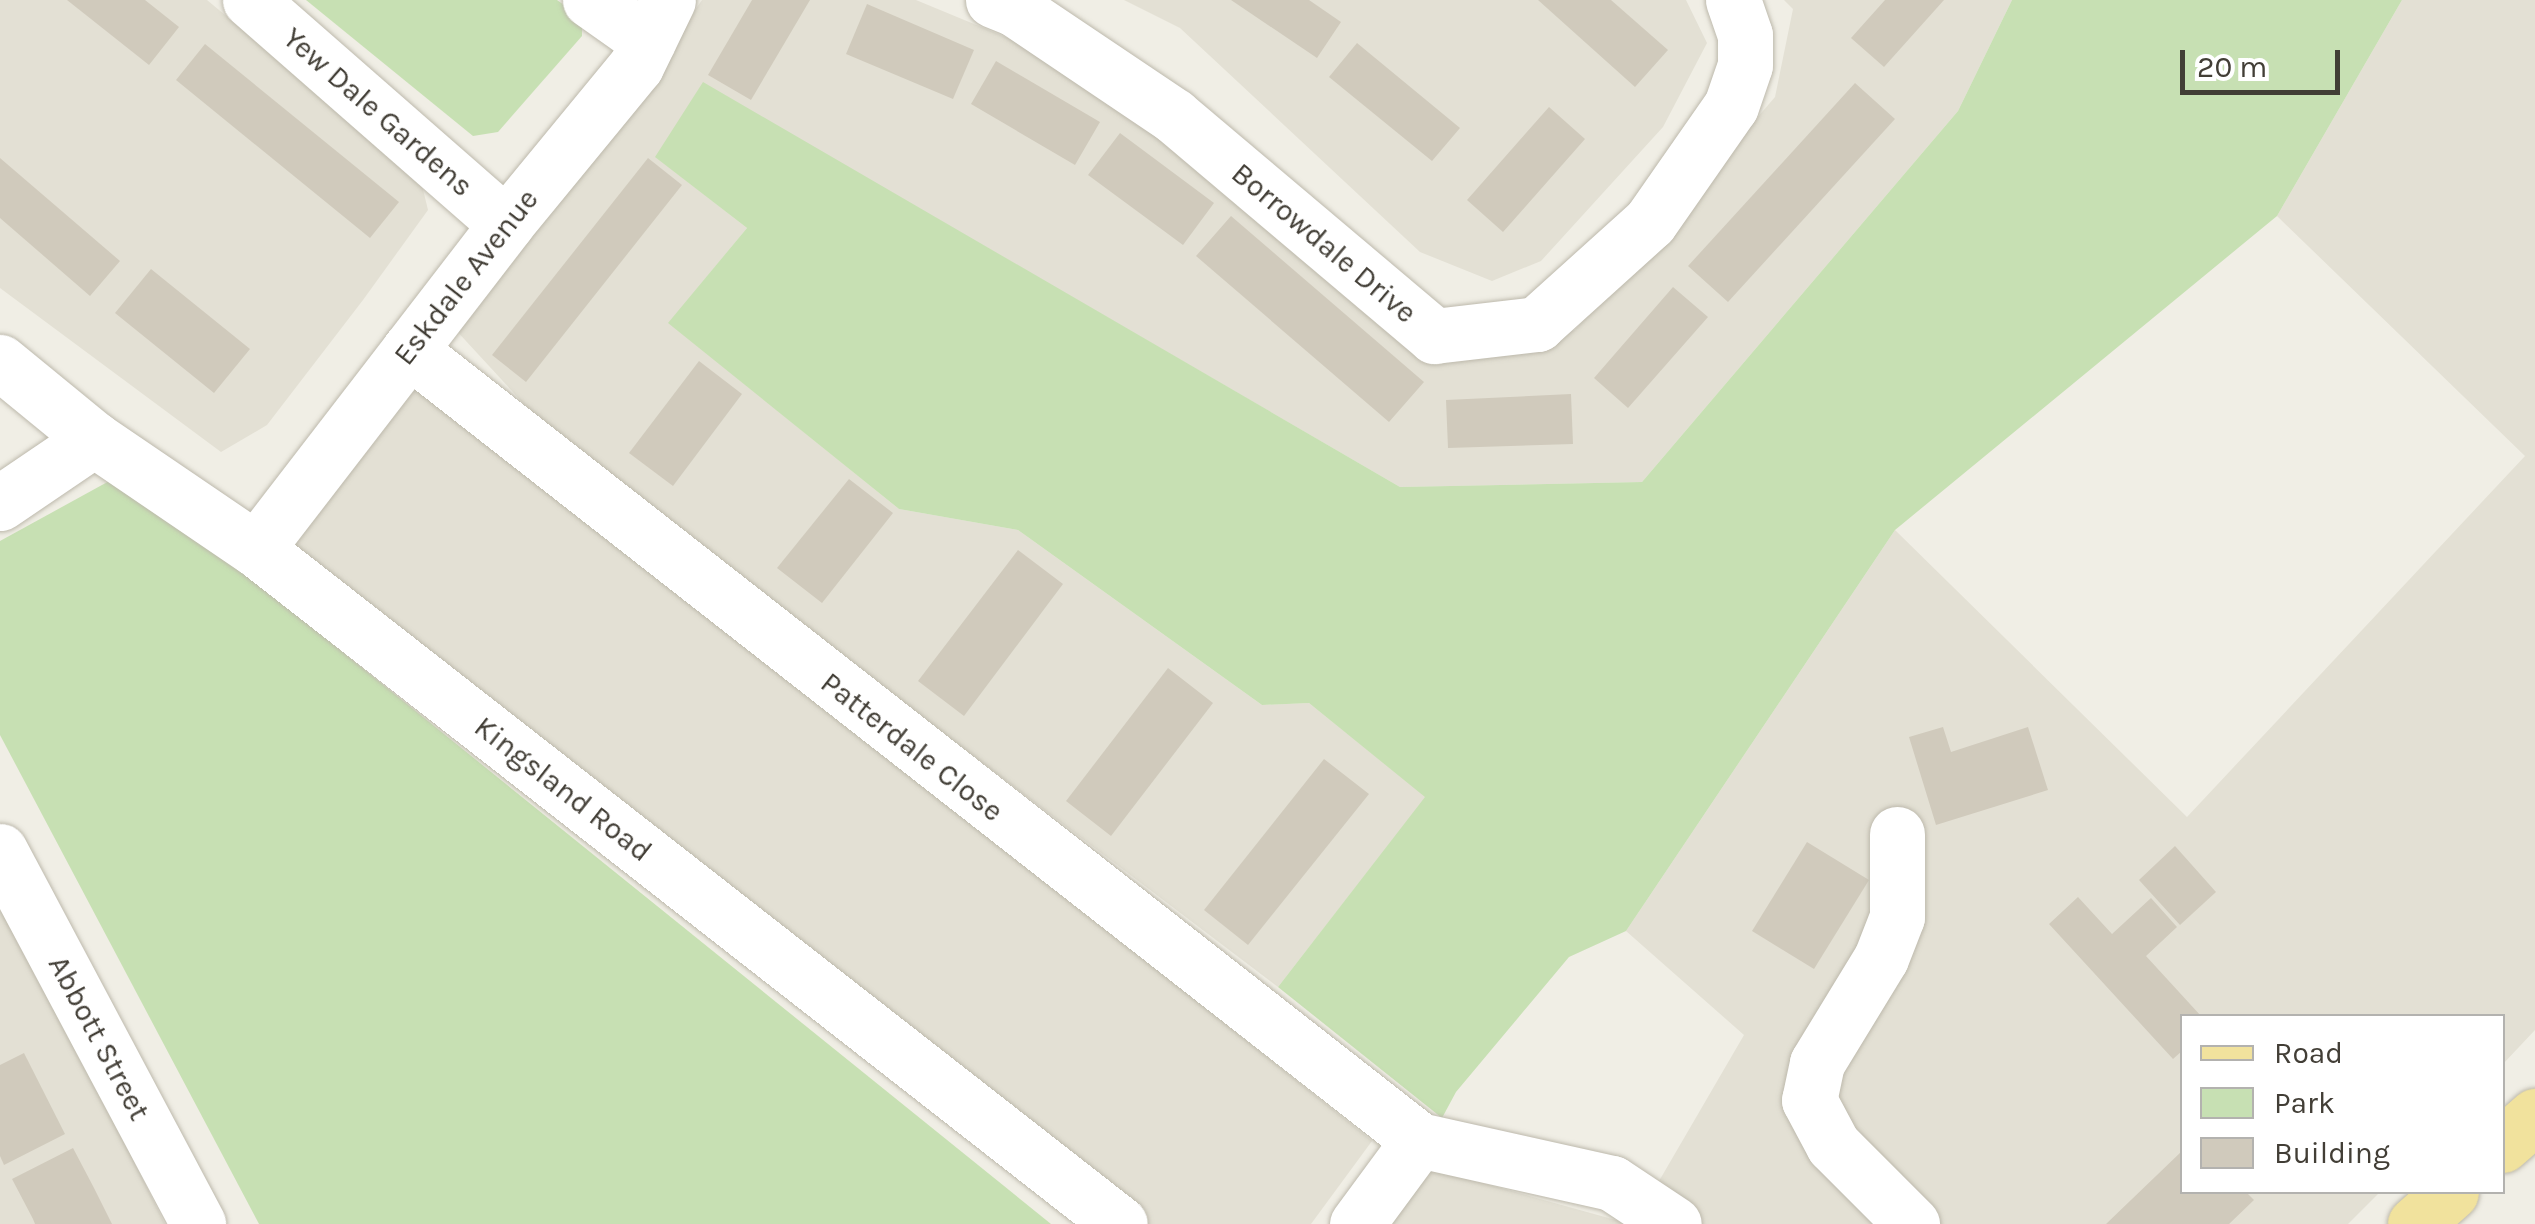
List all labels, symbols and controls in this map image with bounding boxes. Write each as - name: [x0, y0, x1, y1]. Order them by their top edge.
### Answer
- street label: Yew Dale Gardens: [276, 20, 480, 204]
- scale bar: [2185, 30, 2345, 92]
- text: 20 m: [2197, 49, 2267, 85]
- street label: Borrowdale Drive: [1224, 155, 1424, 331]
- street label: Eskdale Avenue: [386, 182, 546, 372]
- street label: Patterdale Close: [814, 665, 1010, 829]
- street label: Kingsland Road: [467, 709, 659, 869]
- street label: Abbott Street: [41, 950, 157, 1126]
- legend: [2180, 1014, 2505, 1194]
- text: Road: [2274, 1035, 2343, 1071]
- text: Park: [2274, 1085, 2335, 1121]
- text: Building: [2274, 1135, 2390, 1171]

